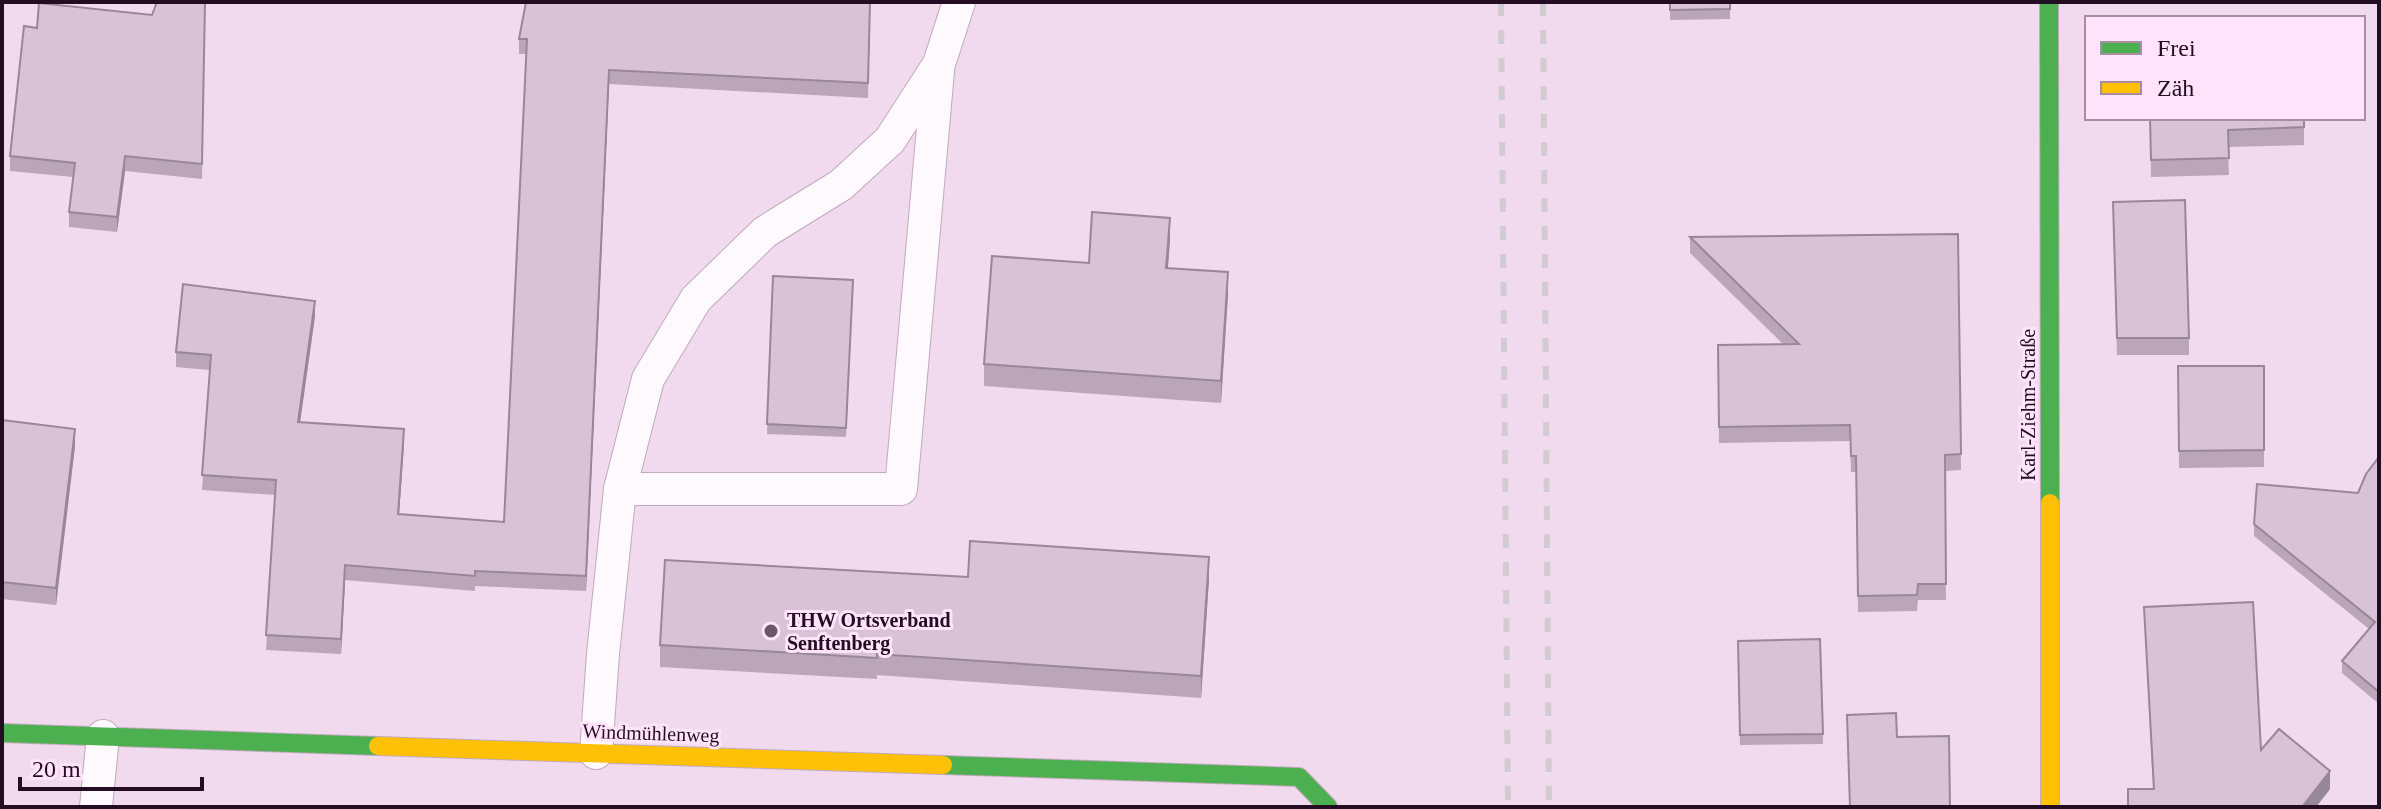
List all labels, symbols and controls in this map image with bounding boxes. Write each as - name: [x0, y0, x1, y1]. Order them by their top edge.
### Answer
- legend: [2085, 16, 2365, 120]
- text: Frei: [2157, 35, 2196, 61]
- text: Zäh: [2157, 75, 2194, 101]
- street label: Karl-Ziehm-Straße: [2017, 329, 2039, 481]
- place label: THW Ortsverband Senftenberg: [787, 609, 951, 655]
- marker: THW Ortsverband Senftenberg: [762, 622, 780, 640]
- street label: Windmühlenweg: [582, 720, 720, 747]
- scale bar: [20, 741, 202, 791]
- text: 20 m: [32, 756, 81, 782]

